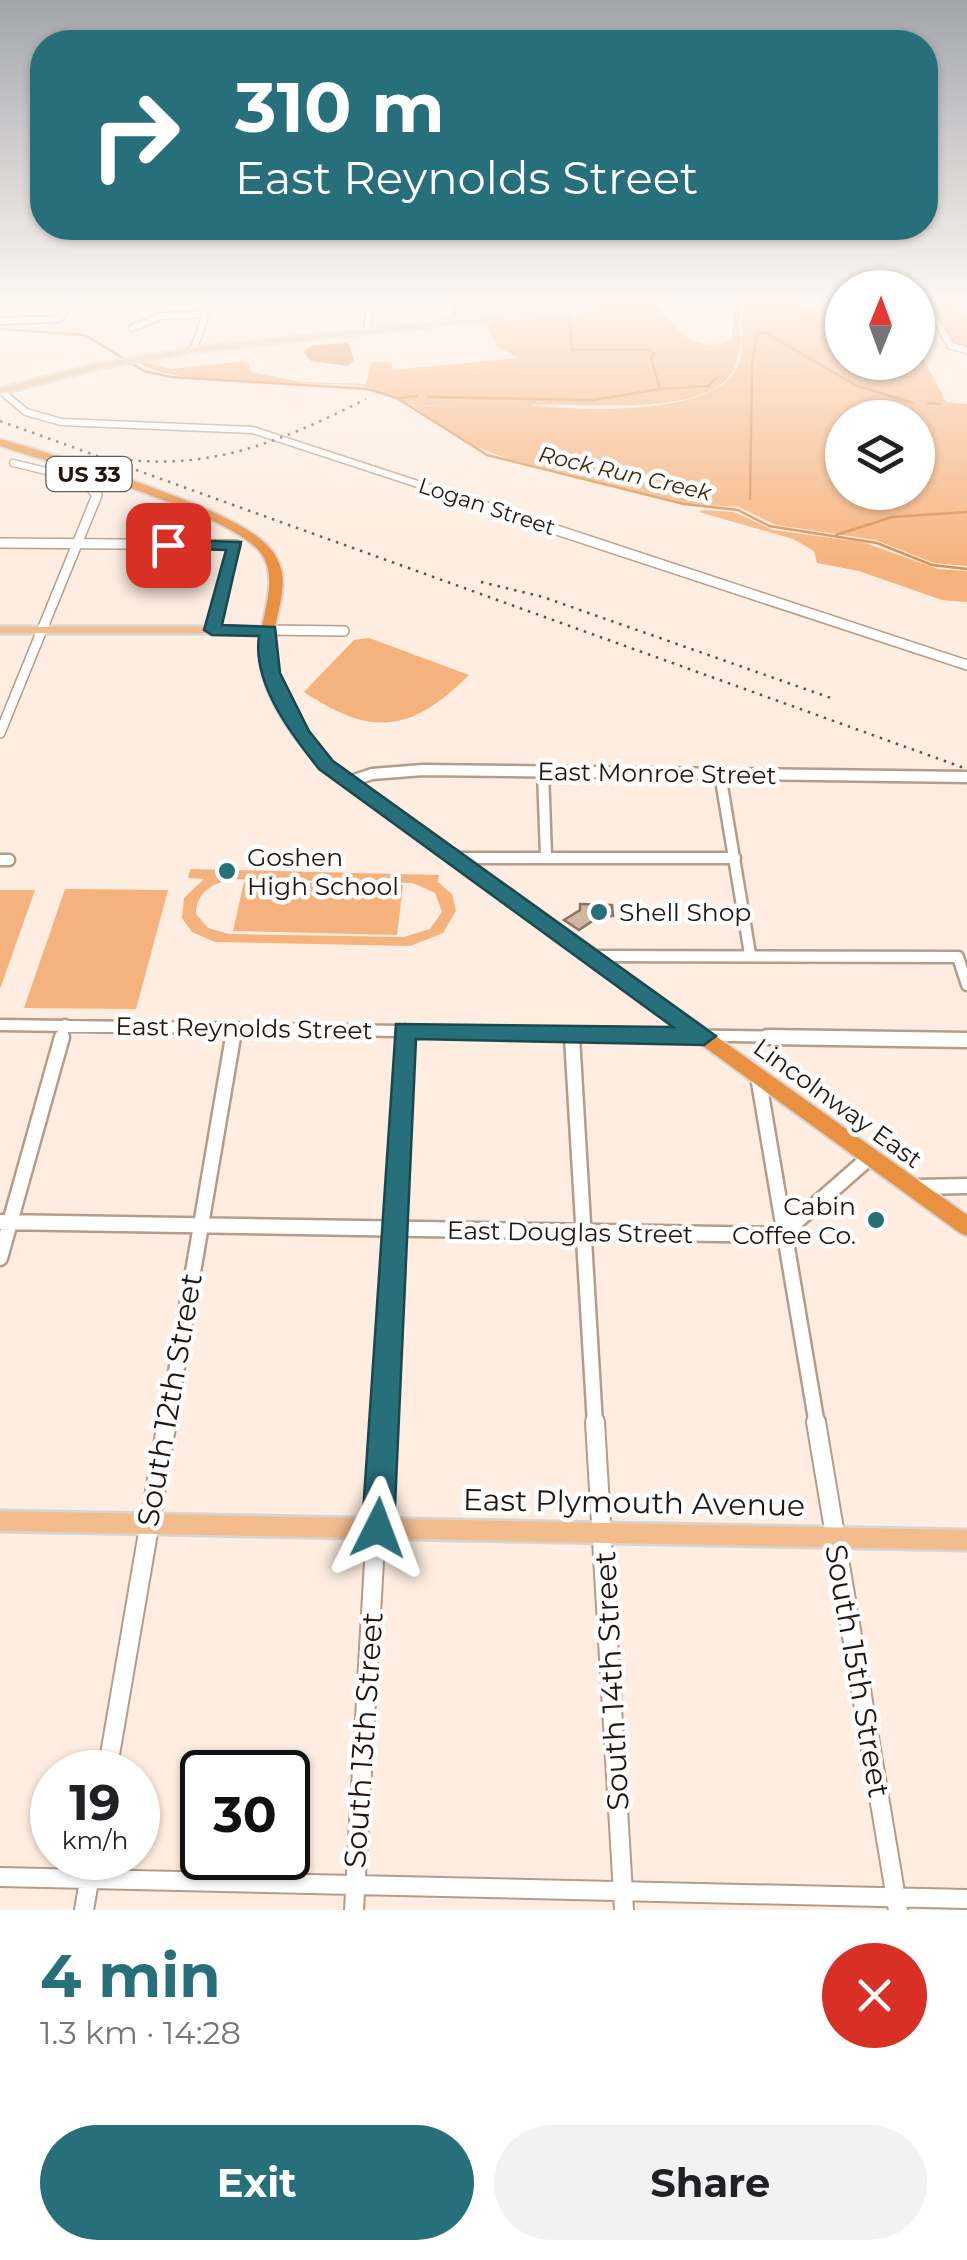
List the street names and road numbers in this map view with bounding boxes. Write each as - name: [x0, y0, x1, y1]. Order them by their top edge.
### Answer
- road number: US 33: [46, 457, 132, 491]
- street label: Logan Street: [415, 472, 559, 541]
- street label: East Monroe Street: [537, 756, 777, 790]
- street label: East Reynolds Street: [115, 1011, 373, 1045]
- street label: Lincolnway East: [748, 1032, 928, 1174]
- street label: East Douglas Street: [447, 1215, 693, 1249]
- street label: South 12th Street: [129, 1270, 210, 1529]
- street label: East Plymouth Avenue: [463, 1481, 805, 1524]
- street label: South 15th Street: [817, 1541, 898, 1800]
- street label: South 14th Street: [586, 1551, 637, 1812]
- street label: South 13th Street: [336, 1611, 391, 1869]

